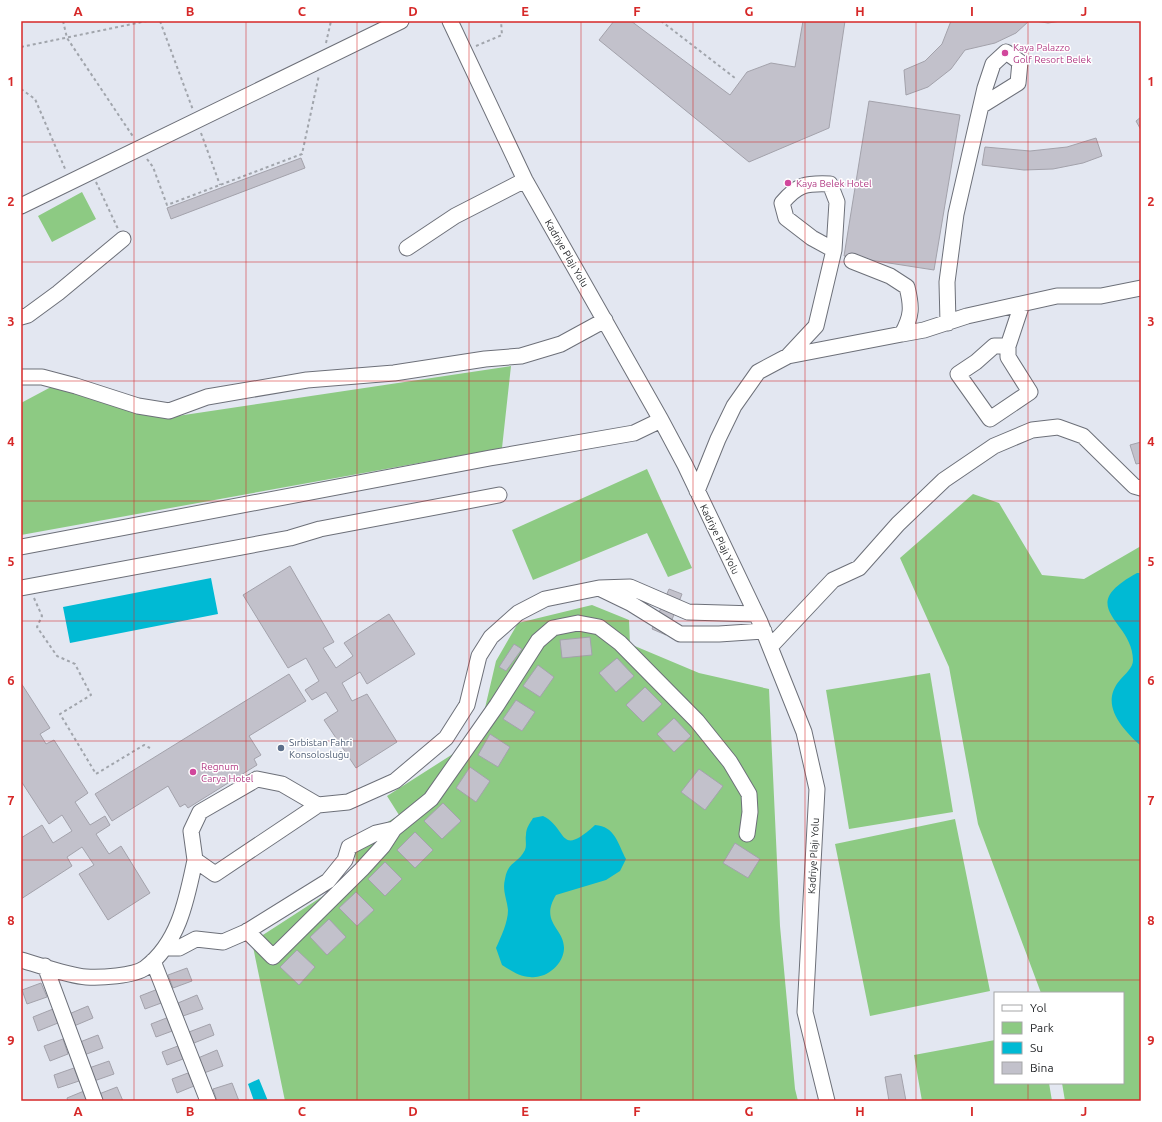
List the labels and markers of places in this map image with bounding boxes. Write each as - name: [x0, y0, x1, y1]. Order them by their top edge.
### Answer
- place label: Kaya Palazzo Golf Resort Belek: [1013, 42, 1091, 65]
- marker: Kaya Palazzo Golf Resort Belek: [1000, 48, 1010, 58]
- marker: Kaya Belek Hotel: [783, 178, 793, 188]
- place label: Kaya Belek Hotel: [796, 178, 872, 189]
- place label: Sırbistan Fahri Konsolosluğu: [289, 737, 352, 760]
- marker: Sırbistan Fahri Konsolosluğu: [276, 743, 286, 753]
- place label: Regnum Carya Hotel: [201, 761, 254, 784]
- marker: Regnum Carya Hotel: [188, 767, 198, 777]

